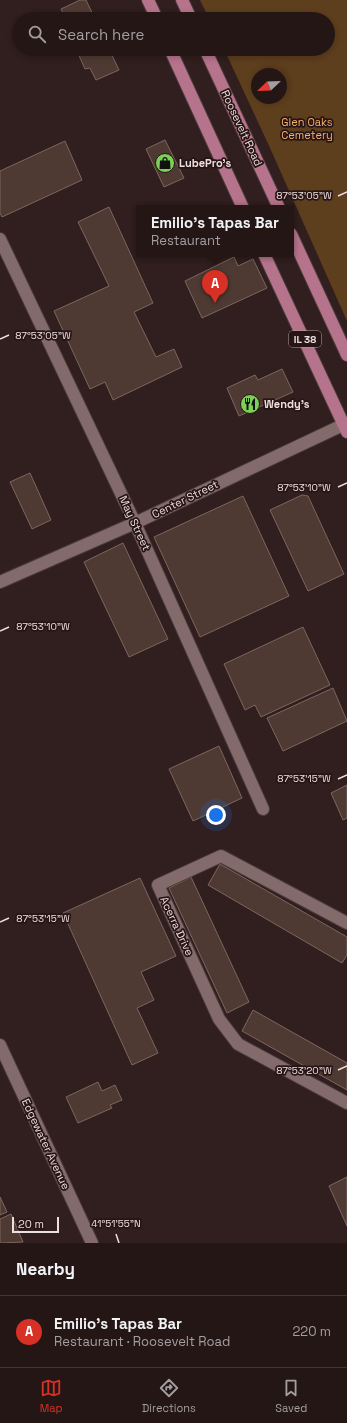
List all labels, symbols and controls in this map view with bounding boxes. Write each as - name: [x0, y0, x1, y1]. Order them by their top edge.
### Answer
- search box: [12, 12, 335, 56]
- icon: search: [26, 23, 48, 45]
- text: Search here: [58, 25, 144, 44]
- north arrow: [251, 68, 287, 104]
- street label: Roosevelt Road: [218, 88, 266, 168]
- park label: Glen Oaks Cemetery: [281, 115, 333, 142]
- shop icon: LubePro's: [154, 152, 176, 174]
- place label: LubePro's: [179, 156, 231, 170]
- text: 87°53'05"W: [276, 189, 332, 202]
- popup: [136, 205, 294, 257]
- text: Emilio's Tapas Bar: [151, 213, 279, 232]
- text: Restaurant: [151, 232, 221, 249]
- pin: A: [202, 270, 228, 303]
- text: 87°53'05"W: [15, 329, 71, 342]
- road number: IL 38: [289, 331, 321, 347]
- restaurant icon: Wendy's: [239, 393, 261, 415]
- place label: Wendy's: [264, 397, 310, 411]
- street label: Center Street: [150, 477, 220, 521]
- text: 87°53'10"W: [277, 481, 331, 494]
- street label: May Street: [116, 493, 154, 553]
- text: 87°53'10"W: [16, 620, 70, 633]
- text: 87°53'15"W: [277, 772, 331, 785]
- your location: [206, 805, 226, 825]
- street label: Acerra Drive: [157, 894, 197, 958]
- text: 87°53'15"W: [16, 912, 70, 925]
- text: 87°53'20"W: [276, 1064, 332, 1077]
- street label: Edgewater Avenue: [19, 1096, 73, 1192]
- scale bar: [12, 1215, 59, 1234]
- text: 20 m: [18, 1217, 44, 1231]
- text: 41°51'55"N: [91, 1217, 141, 1230]
- text: Nearby: [16, 1258, 75, 1280]
- text: Emilio's Tapas Bar: [54, 1314, 182, 1333]
- text: A: [25, 1323, 33, 1340]
- text: 220 m: [292, 1323, 331, 1340]
- text: Restaurant · Roosevelt Road: [54, 1333, 230, 1350]
- tab: Map: [40, 1377, 63, 1415]
- tab: Directions: [142, 1377, 196, 1415]
- tab: Saved: [275, 1377, 307, 1415]

